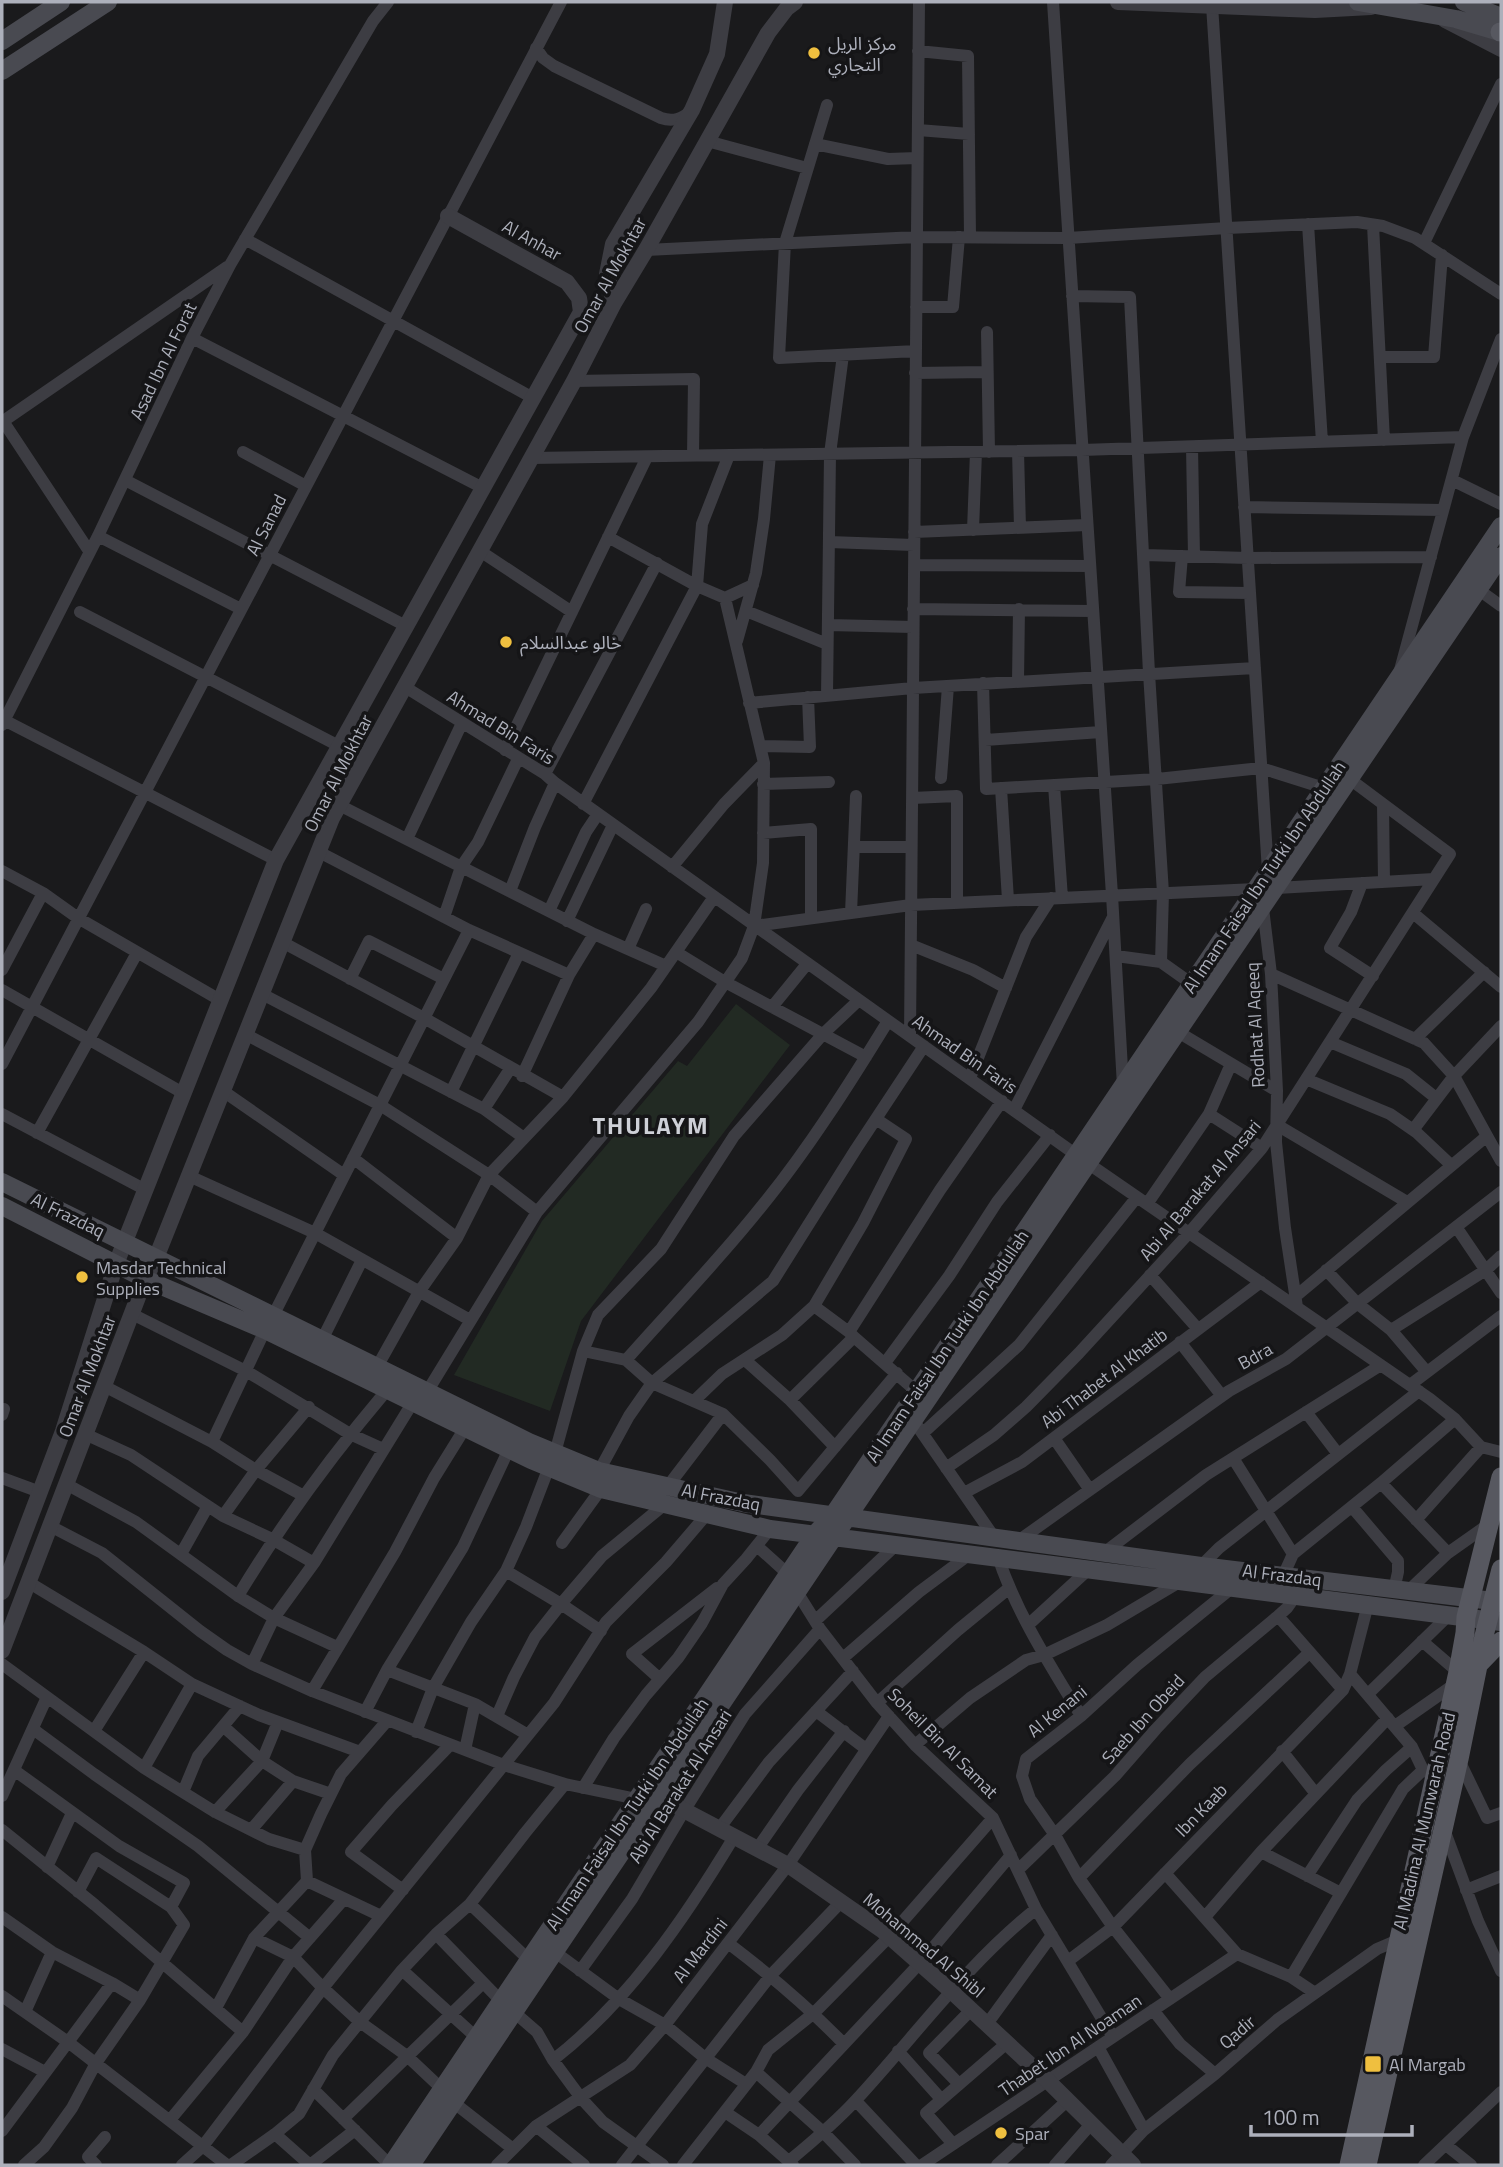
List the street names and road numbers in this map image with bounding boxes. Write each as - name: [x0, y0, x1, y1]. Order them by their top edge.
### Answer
- street label: Omar Al Mokhtar: [567, 212, 653, 338]
- street label: Al Anhar: [497, 213, 567, 267]
- street label: Asad Ibn Al Forat: [123, 297, 204, 425]
- street label: Al Sanad: [239, 490, 293, 560]
- street label: Ahmad Bin Faris: [442, 683, 560, 771]
- street label: Omar Al Mokhtar: [297, 709, 379, 837]
- street label: Al Imam Faisal Ibn Turki Ibn Abdullah: [1176, 755, 1352, 999]
- street label: Rodhat Al Aqeeq: [1238, 962, 1272, 1088]
- street label: Ahmad Bin Faris: [907, 1008, 1023, 1100]
- street label: Abi Al Barakat Al Ansari: [1133, 1114, 1267, 1266]
- street label: Al Frazdaq: [26, 1185, 110, 1245]
- street label: Al Imam Faisal Ibn Turki Ibn Abdullah: [859, 1224, 1035, 1468]
- street label: Omar Al Mokhtar: [51, 1311, 123, 1441]
- street label: Abi Thabet Al Khatib: [1035, 1321, 1173, 1435]
- street label: Bdra: [1233, 1336, 1277, 1376]
- street label: Al Frazdaq: [679, 1476, 763, 1518]
- street label: Al Frazdaq: [1241, 1557, 1323, 1593]
- street label: Saeb Ibn Obeid: [1095, 1668, 1191, 1770]
- street label: Al Kenani: [1021, 1678, 1093, 1744]
- street label: Soheil Bin Al Samat: [882, 1682, 1005, 1805]
- street label: Al Imam Faisal Ibn Turki Ibn Abdullah: [539, 1692, 715, 1936]
- street label: Abi Al Barakat Al Ansari: [622, 1704, 738, 1868]
- street label: Al Madina Al Munwarah Road: [1386, 1709, 1462, 1933]
- street label: Ibn Kaab: [1169, 1777, 1233, 1843]
- street label: Mohammed Al Shibl: [857, 1886, 991, 2004]
- street label: Al Mardini: [666, 1912, 734, 1988]
- street label: Thabet Ibn Al Noaman: [993, 1987, 1147, 2103]
- street label: Qadir: [1213, 2008, 1261, 2056]

